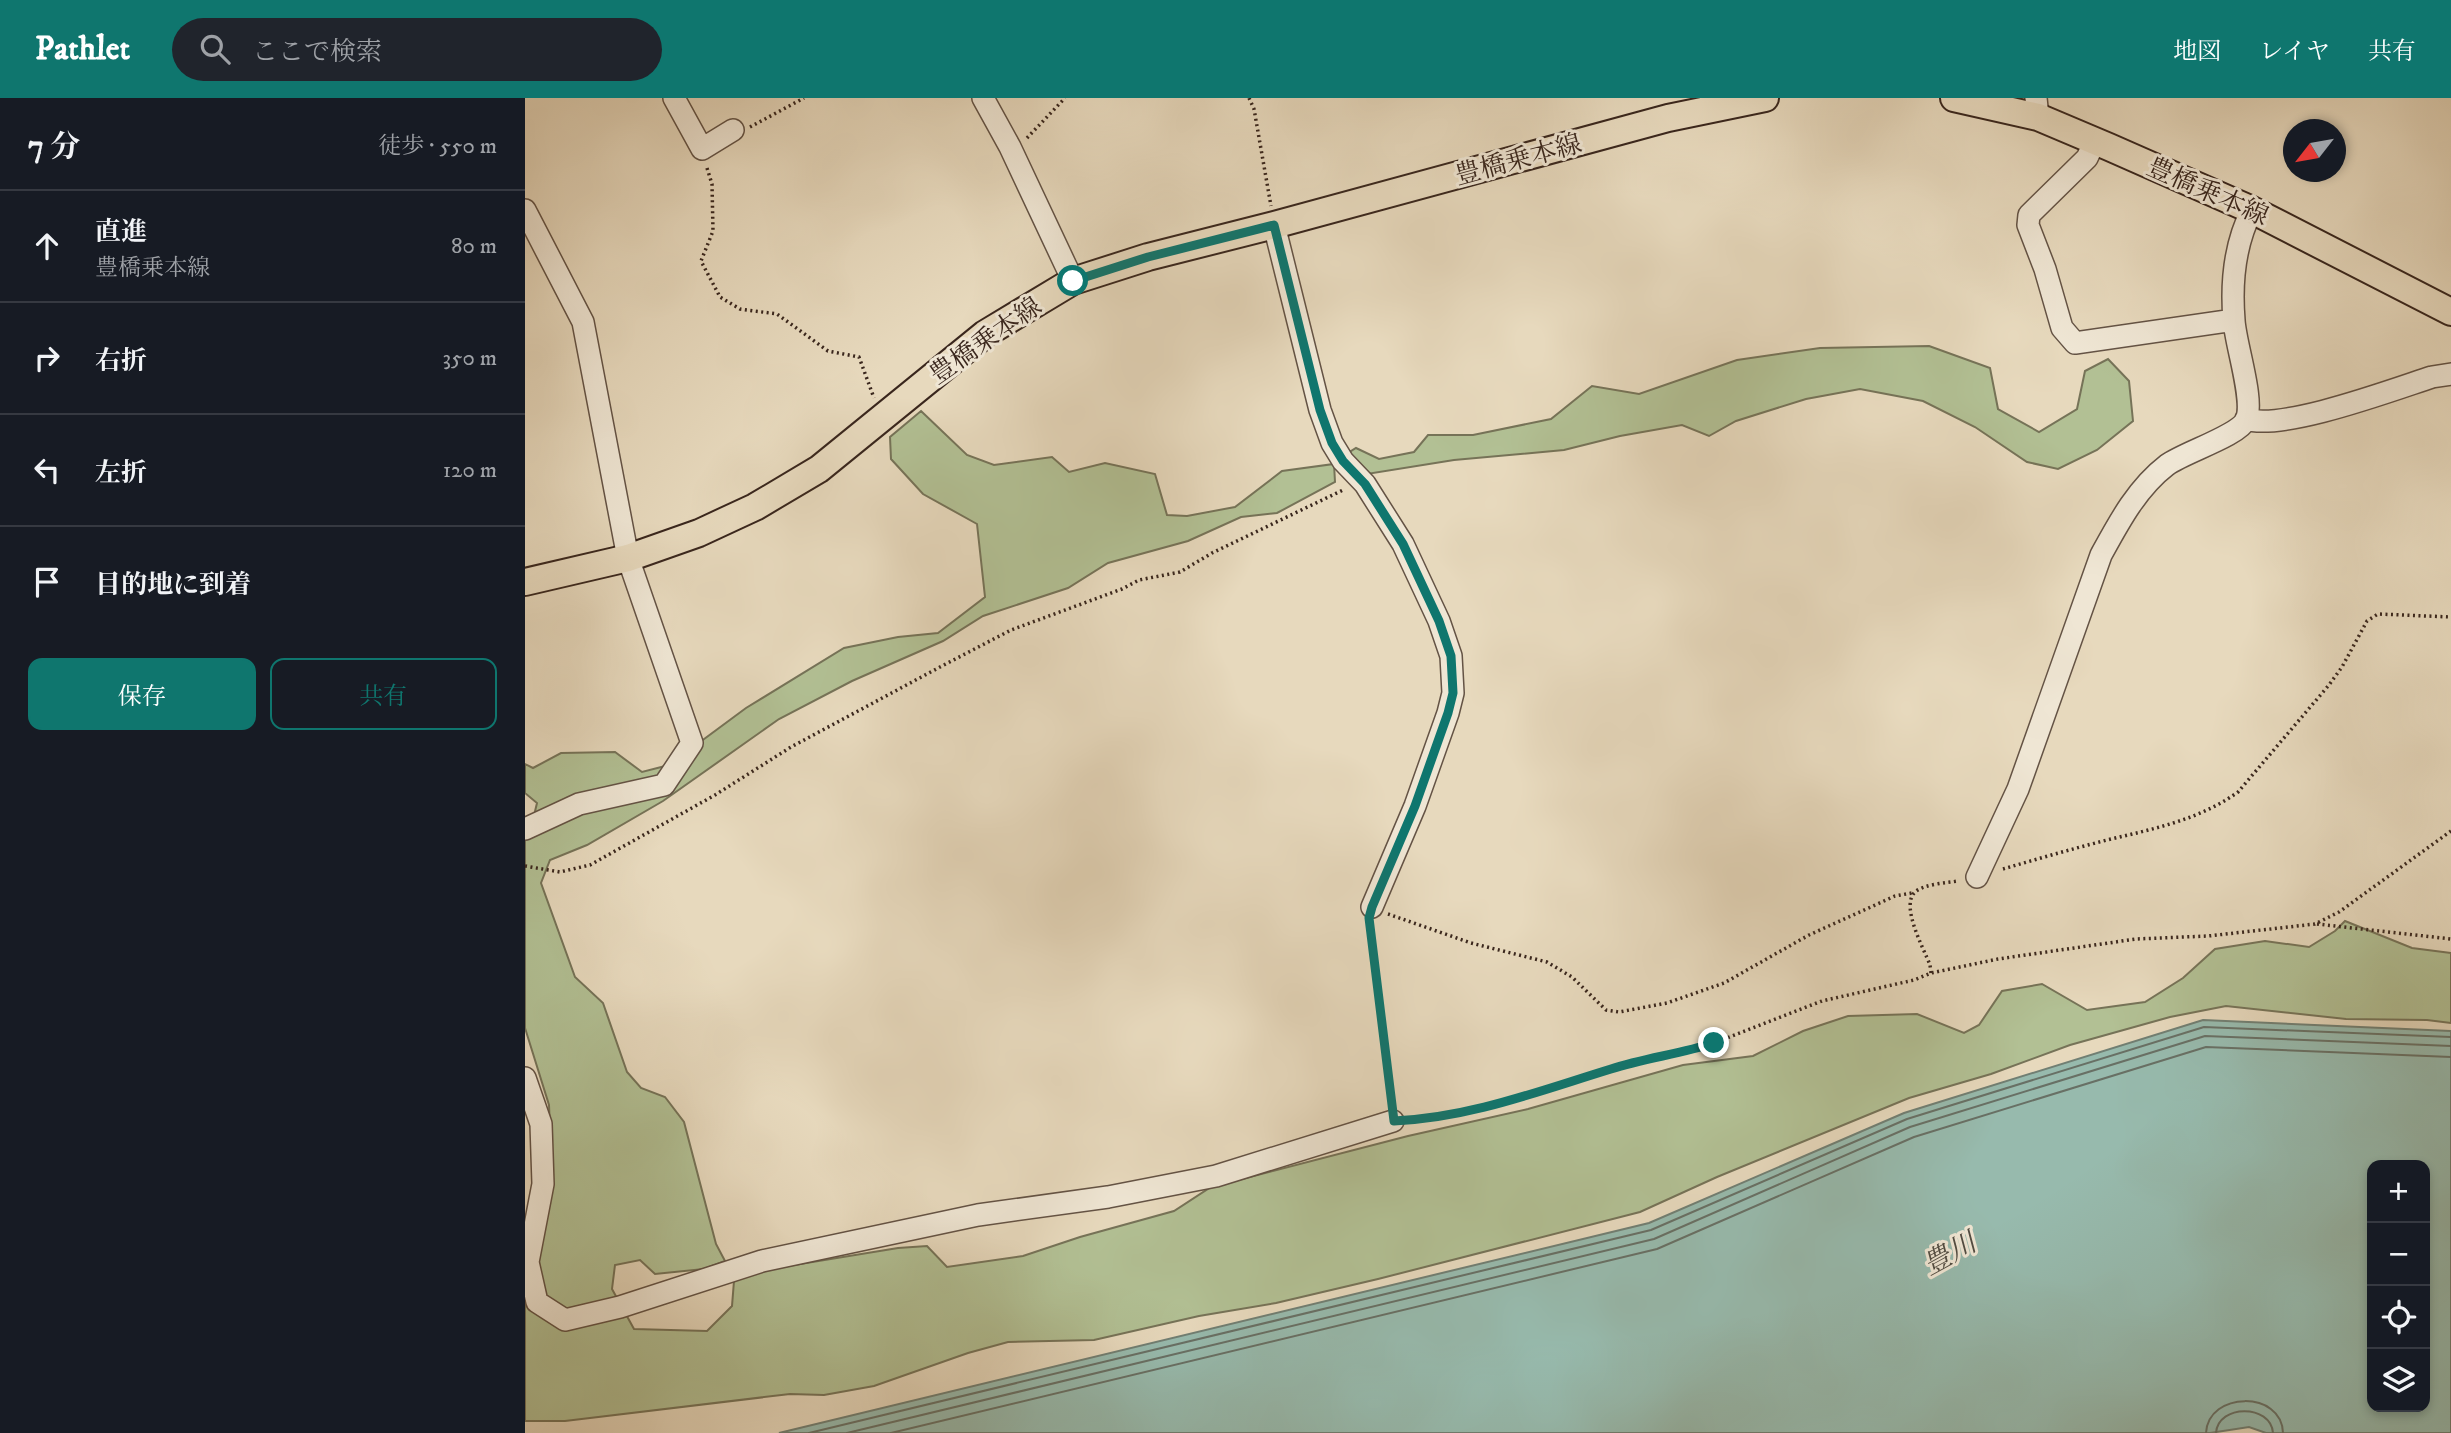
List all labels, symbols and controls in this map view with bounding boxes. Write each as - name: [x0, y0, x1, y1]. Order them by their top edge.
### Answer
- search box: [172, 18, 662, 81]
- text: Pathlet: [35, 29, 130, 70]
- icon: search: [196, 30, 234, 68]
- text: ここで検索: [252, 36, 382, 69]
- text: 地図: [2173, 37, 2221, 67]
- text: レイヤ: [2259, 37, 2330, 67]
- text: 共有: [2368, 37, 2416, 67]
- north arrow: [2283, 119, 2346, 182]
- street label: 豊橋乗本線: [1451, 128, 1585, 193]
- text: 7 分: [28, 129, 80, 166]
- text: 徒歩 · 550 m: [378, 132, 497, 161]
- street label: 豊橋乗本線: [2141, 151, 2273, 234]
- text: 直進: [95, 216, 147, 249]
- icon: ahead: [28, 227, 66, 265]
- text: 80 m: [451, 232, 497, 261]
- text: 豊橋乗本線: [95, 254, 210, 283]
- route start: [1057, 265, 1088, 296]
- street label: 豊橋乗本線: [923, 290, 1049, 392]
- icon: right: [28, 339, 66, 377]
- text: 350 m: [442, 344, 497, 373]
- text: 右折: [95, 345, 147, 378]
- icon: left: [28, 451, 66, 489]
- text: 120 m: [443, 456, 497, 485]
- text: 左折: [95, 457, 147, 490]
- icon: arrive: [28, 563, 66, 601]
- text: 目的地に到着: [95, 569, 251, 602]
- button: 保存: [28, 658, 256, 730]
- button: 共有: [270, 658, 497, 730]
- route end: [1698, 1027, 1729, 1058]
- map controls: [2367, 1160, 2430, 1412]
- button: +: [2367, 1160, 2430, 1223]
- button: −: [2367, 1223, 2430, 1286]
- water label: 豊川: [1917, 1224, 1985, 1283]
- button: locate: [2367, 1286, 2430, 1349]
- button: layers: [2367, 1349, 2430, 1412]

